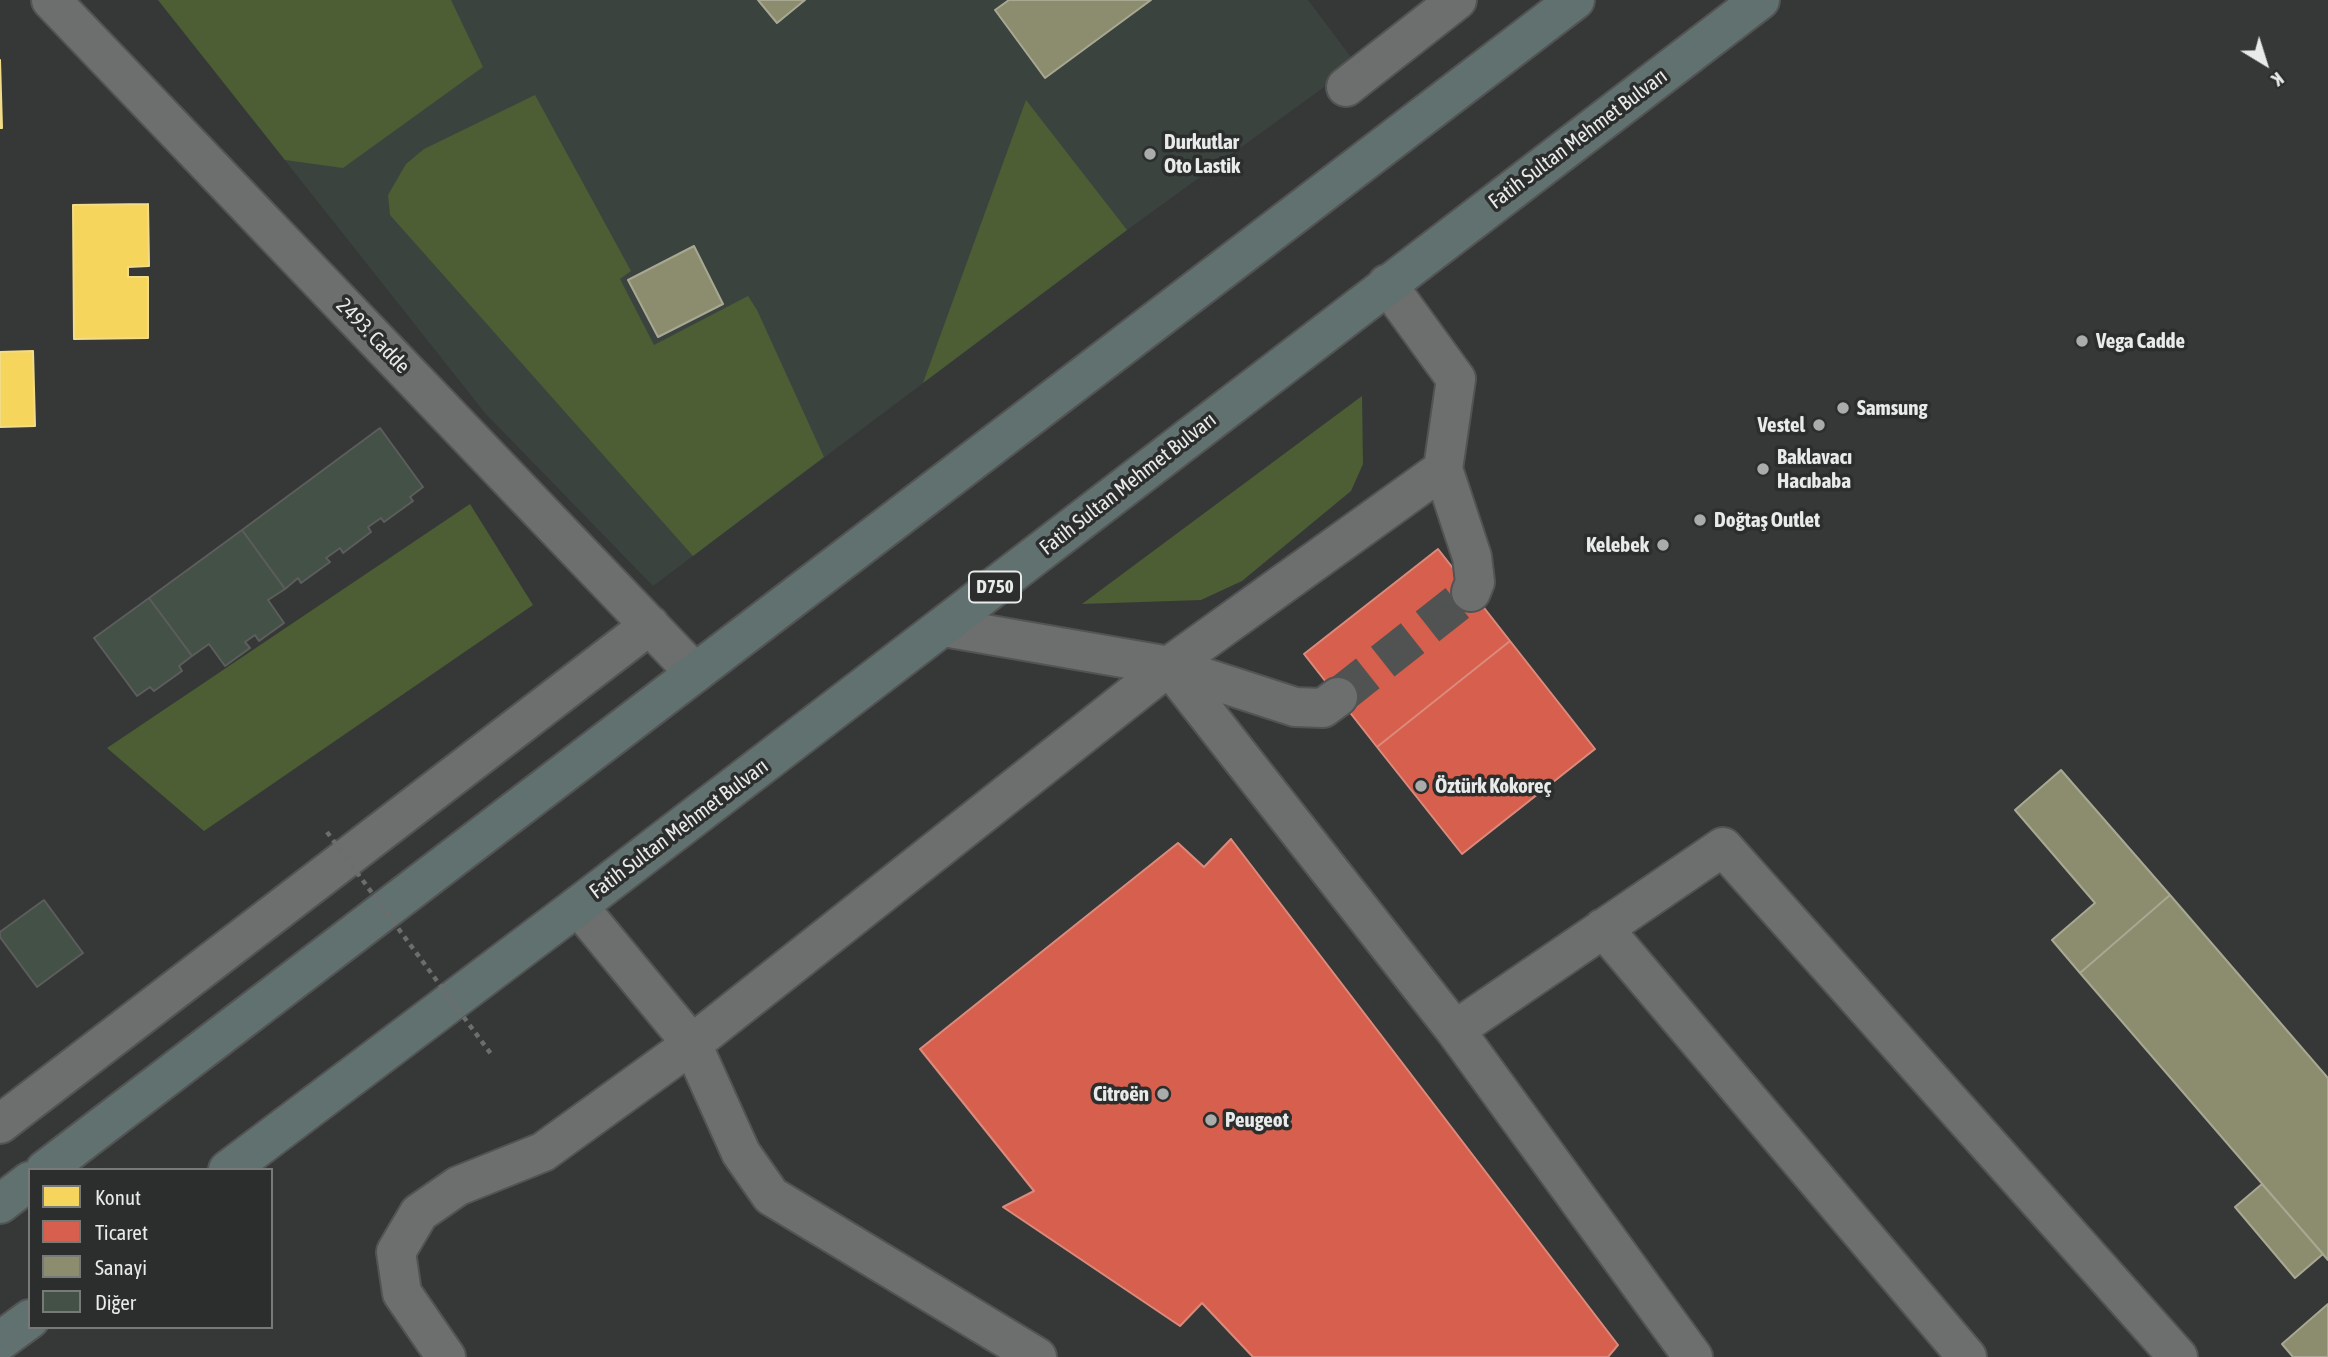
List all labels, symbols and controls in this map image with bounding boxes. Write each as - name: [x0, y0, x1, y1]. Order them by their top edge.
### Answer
- north arrow: [2230, 28, 2300, 98]
- street label: Fatih Sultan Mehmet Bulvarı: [1484, 64, 1672, 214]
- text: K: [2267, 68, 2288, 91]
- place label: Durkutlar Oto Lastik: [1164, 129, 1240, 179]
- marker: Durkutlar Oto Lastik: [1142, 146, 1158, 162]
- street label: 2493. Cadde: [331, 293, 415, 379]
- place label: Vega Cadde: [2096, 328, 2185, 354]
- marker: Vega Cadde: [2074, 333, 2090, 349]
- place label: Samsung: [1857, 395, 1927, 421]
- marker: Samsung: [1835, 400, 1851, 416]
- street label: Fatih Sultan Mehmet Bulvarı: [1035, 407, 1221, 561]
- place label: Vestel: [1757, 412, 1805, 438]
- marker: Vestel: [1811, 417, 1827, 433]
- place label: Baklavacı Hacıbaba: [1777, 444, 1852, 494]
- marker: Baklavacı Hacıbaba: [1755, 461, 1771, 477]
- place label: Doğtaş Outlet: [1714, 507, 1820, 533]
- marker: Doğtaş Outlet: [1692, 512, 1708, 528]
- place label: Kelebek: [1586, 532, 1649, 558]
- marker: Kelebek: [1655, 537, 1671, 553]
- road number: D750: [969, 572, 1021, 602]
- street label: Fatih Sultan Mehmet Bulvarı: [585, 754, 773, 904]
- place label: Öztürk Kokoreç: [1435, 773, 1551, 799]
- marker: Öztürk Kokoreç: [1413, 778, 1429, 794]
- place label: Citroën: [1093, 1081, 1149, 1107]
- marker: Citroën: [1155, 1086, 1171, 1102]
- place label: Peugeot: [1225, 1107, 1289, 1133]
- marker: Peugeot: [1203, 1112, 1219, 1128]
- legend: [28, 1168, 273, 1329]
- text: Konut: [95, 1185, 141, 1209]
- text: Ticaret: [95, 1220, 148, 1244]
- text: Sanayi: [95, 1255, 147, 1279]
- text: Diğer: [95, 1290, 136, 1314]

